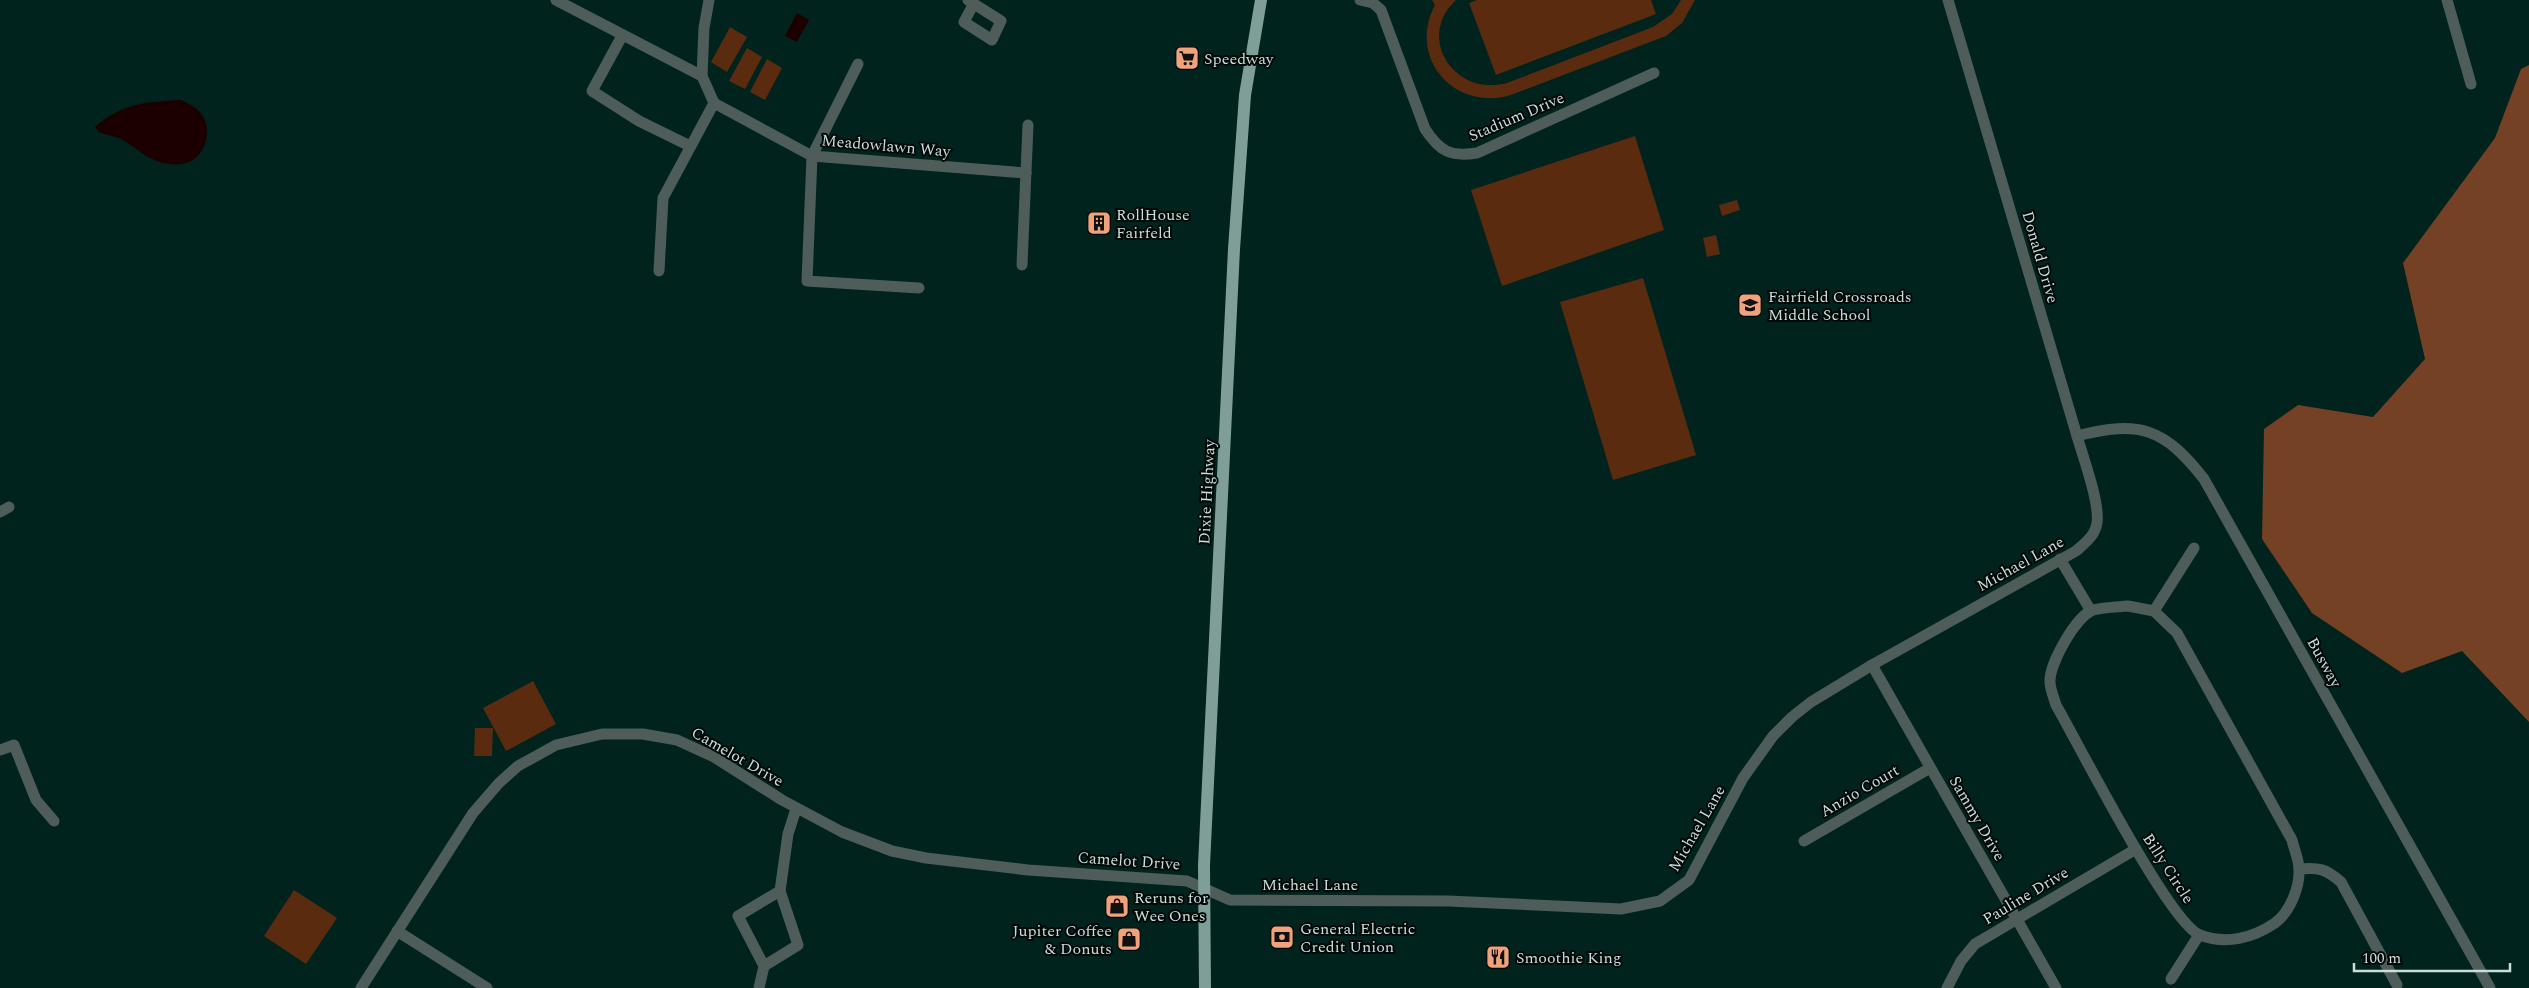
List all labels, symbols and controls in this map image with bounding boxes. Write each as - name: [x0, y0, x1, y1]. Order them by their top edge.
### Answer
- supermarket icon: Speedway: [1174, 45, 1200, 71]
- place label: Speedway: [1204, 47, 1275, 71]
- street label: Stadium Drive: [1465, 86, 1568, 148]
- street label: Meadowlawn Way: [820, 128, 953, 164]
- place label: RollHouse Fairfeld: [1116, 203, 1190, 245]
- street label: Donald Drive: [2015, 208, 2065, 306]
- building icon: RollHouse Fairfeld: [1086, 210, 1112, 236]
- place label: Fairfield Crossroads Middle School: [1768, 285, 1912, 327]
- school or university icon: Fairfield Crossroads Middle School: [1737, 292, 1763, 318]
- street label: Dixie Highway: [1192, 438, 1222, 545]
- street label: Michael Lane: [1972, 530, 2069, 598]
- street label: Busway: [2301, 633, 2348, 693]
- street label: Camelot Drive: [687, 721, 788, 793]
- street label: Anzio Court: [1815, 758, 1904, 823]
- street label: Sammy Drive: [1943, 771, 2011, 866]
- street label: Michael Lane: [1662, 781, 1731, 876]
- street label: Billy Circle: [2136, 829, 2200, 909]
- street label: Camelot Drive: [1077, 845, 1181, 877]
- street label: Pauline Drive: [1978, 861, 2073, 931]
- street label: Michael Lane: [1262, 873, 1358, 897]
- place label: Reruns for Wee Ones: [1134, 886, 1208, 928]
- shop icon: Reruns for Wee Ones: [1104, 893, 1130, 919]
- place label: General Electric Credit Union: [1300, 917, 1415, 959]
- place label: Jupiter Coffee & Donuts: [1012, 919, 1112, 961]
- bank icon: General Electric Credit Union: [1269, 924, 1295, 950]
- shop icon: Jupiter Coffee & Donuts: [1116, 926, 1142, 952]
- scale bar: [2354, 940, 2510, 972]
- restaurant icon: Smoothie King: [1485, 944, 1511, 970]
- place label: Smoothie King: [1516, 946, 1622, 970]
- text: 100 m: [2362, 947, 2401, 970]

